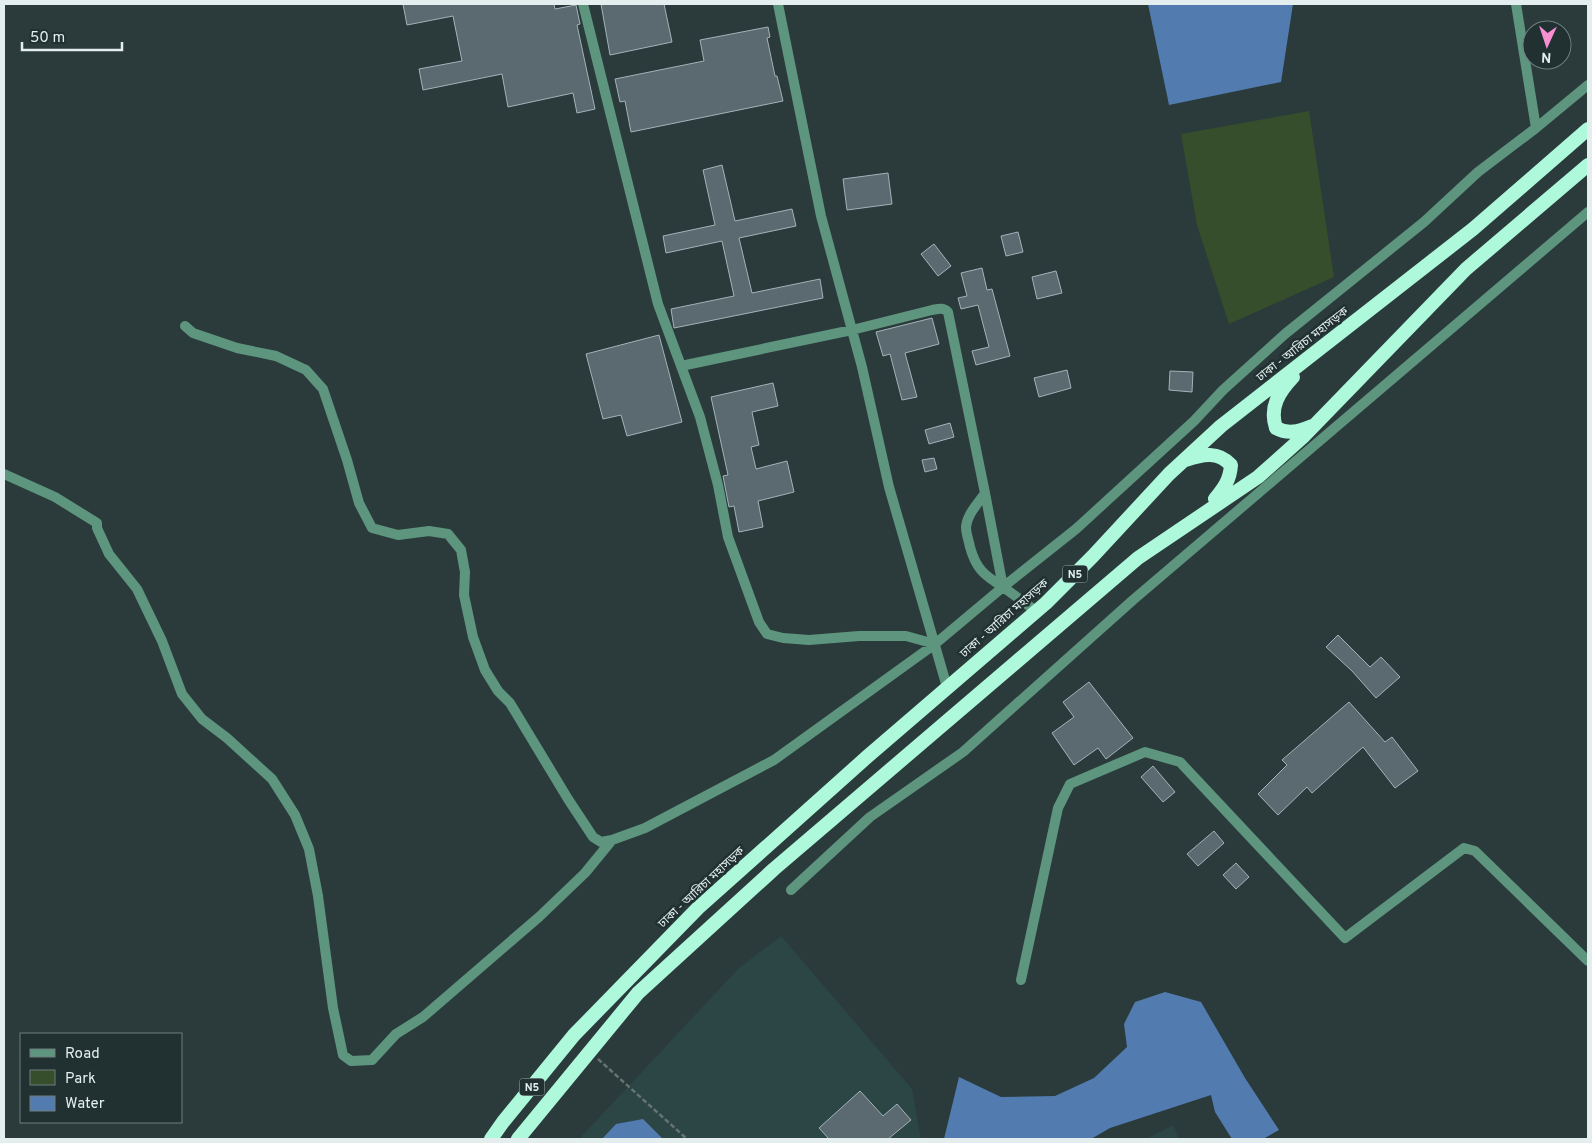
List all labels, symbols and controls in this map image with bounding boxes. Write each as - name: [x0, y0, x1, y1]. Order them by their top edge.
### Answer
- scale bar: [22, 20, 122, 52]
- north arrow: [1522, 20, 1572, 70]
- text: 50 m: [30, 29, 65, 48]
- text: N: [1541, 48, 1552, 65]
- street label: ঢাকা - আরিচা মহাসড়ক: [1252, 303, 1352, 386]
- road number: N5: [1062, 566, 1088, 582]
- street label: ঢাকা - আরিচা মহাসড়ক: [956, 575, 1053, 662]
- street label: ঢাকা - আরিচা মহাসড়ক: [654, 843, 748, 933]
- legend: [20, 1033, 182, 1123]
- text: Road: [65, 1045, 100, 1064]
- text: Park: [65, 1070, 96, 1089]
- road number: N5: [520, 1078, 544, 1096]
- text: Water: [65, 1095, 105, 1114]

